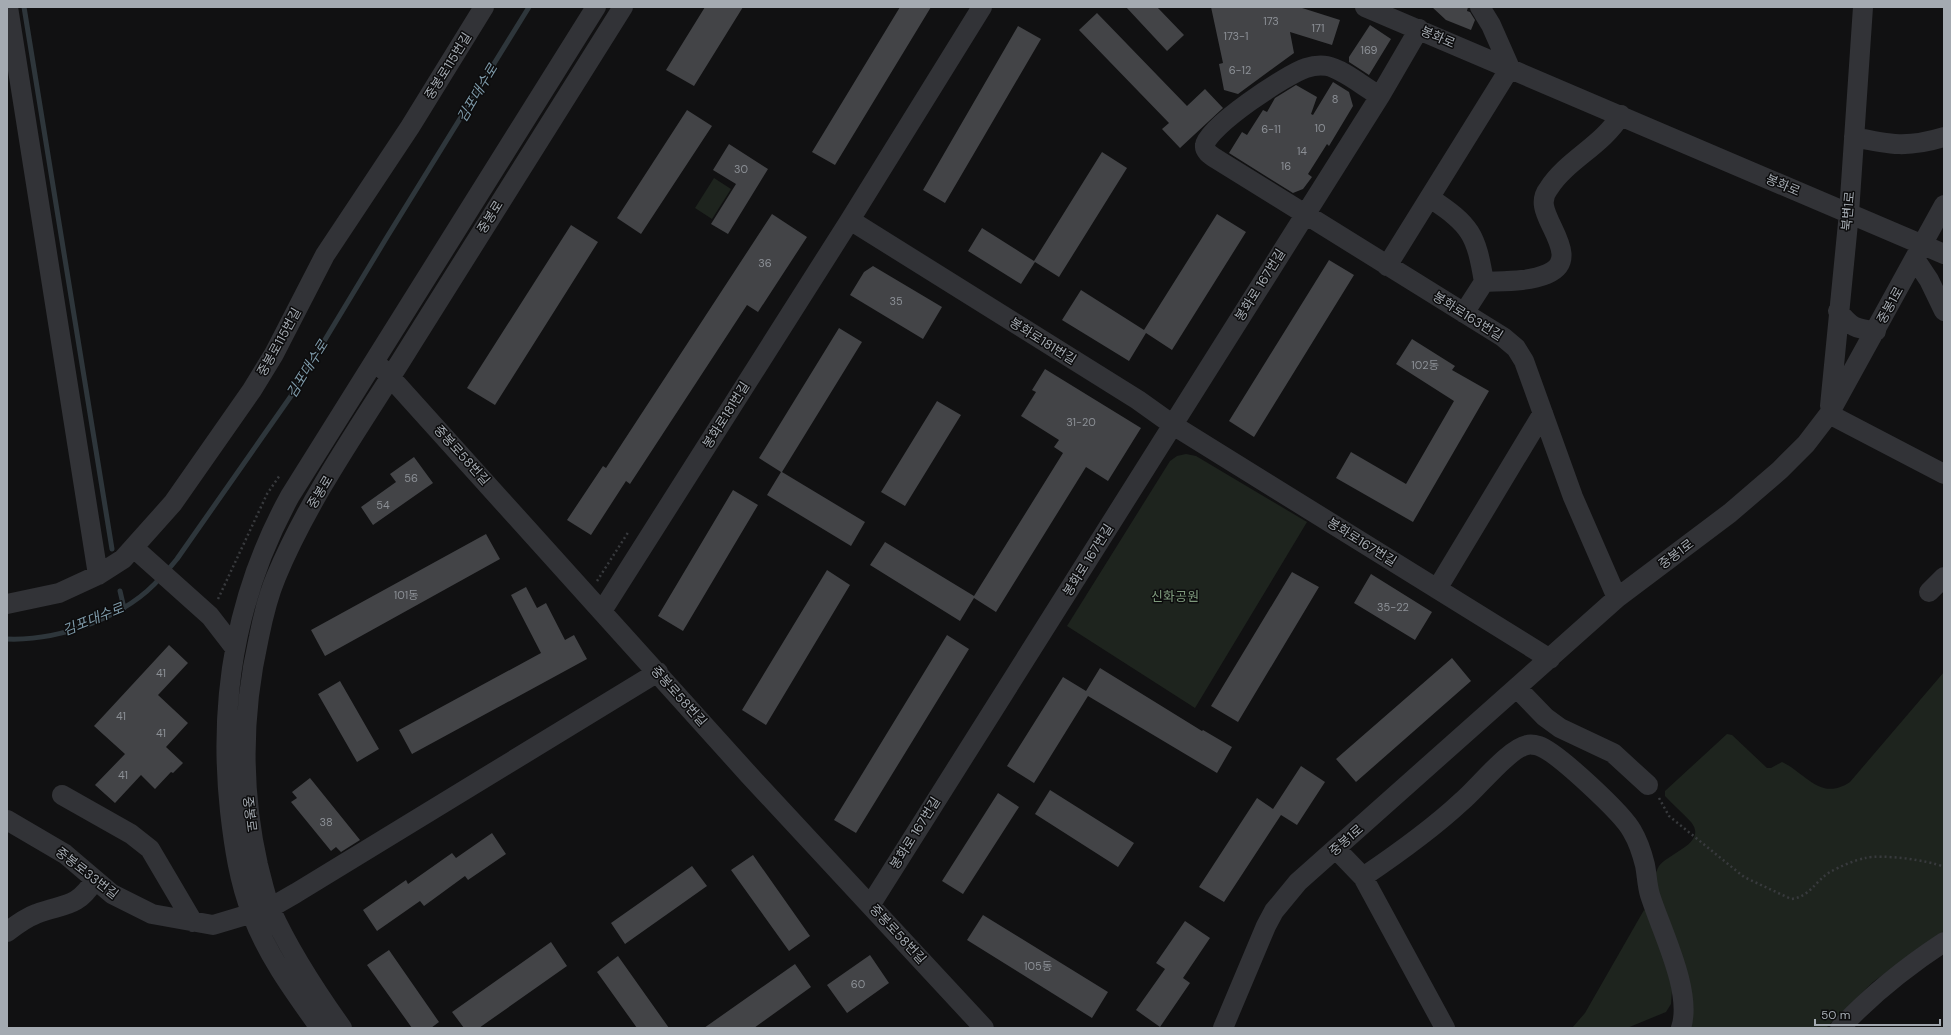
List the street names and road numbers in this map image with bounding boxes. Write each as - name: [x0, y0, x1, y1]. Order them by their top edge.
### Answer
- street label: 봉화로: [1418, 22, 1458, 52]
- street label: 중봉로115번길: [421, 29, 475, 103]
- street label: 봉화로: [1763, 170, 1803, 200]
- street label: 북변1로: [1838, 190, 1858, 232]
- street label: 중봉로: [473, 197, 507, 237]
- street label: 봉화로 167번길: [1231, 246, 1289, 324]
- street label: 중봉1로: [1873, 283, 1907, 327]
- street label: 봉화로163번길: [1430, 288, 1506, 344]
- street label: 중봉로115번길: [253, 305, 305, 379]
- street label: 봉화로181번길: [1006, 314, 1080, 368]
- street label: 봉화로181번길: [699, 378, 753, 452]
- street label: 중봉로58번길: [430, 421, 494, 489]
- street label: 중봉로: [303, 472, 337, 512]
- street label: 봉화로167번길: [1324, 514, 1400, 570]
- street label: 봉화로 167번길: [1059, 521, 1117, 599]
- street label: 중봉1로: [1655, 535, 1697, 573]
- street label: 중봉로58번길: [647, 662, 711, 730]
- street label: 봉화로 167번길: [886, 794, 944, 872]
- street label: 중봉로: [239, 795, 261, 833]
- street label: 중봉1로: [1325, 820, 1367, 860]
- street label: 중봉로33번길: [52, 843, 122, 903]
- street label: 중봉로58번길: [866, 901, 930, 967]

